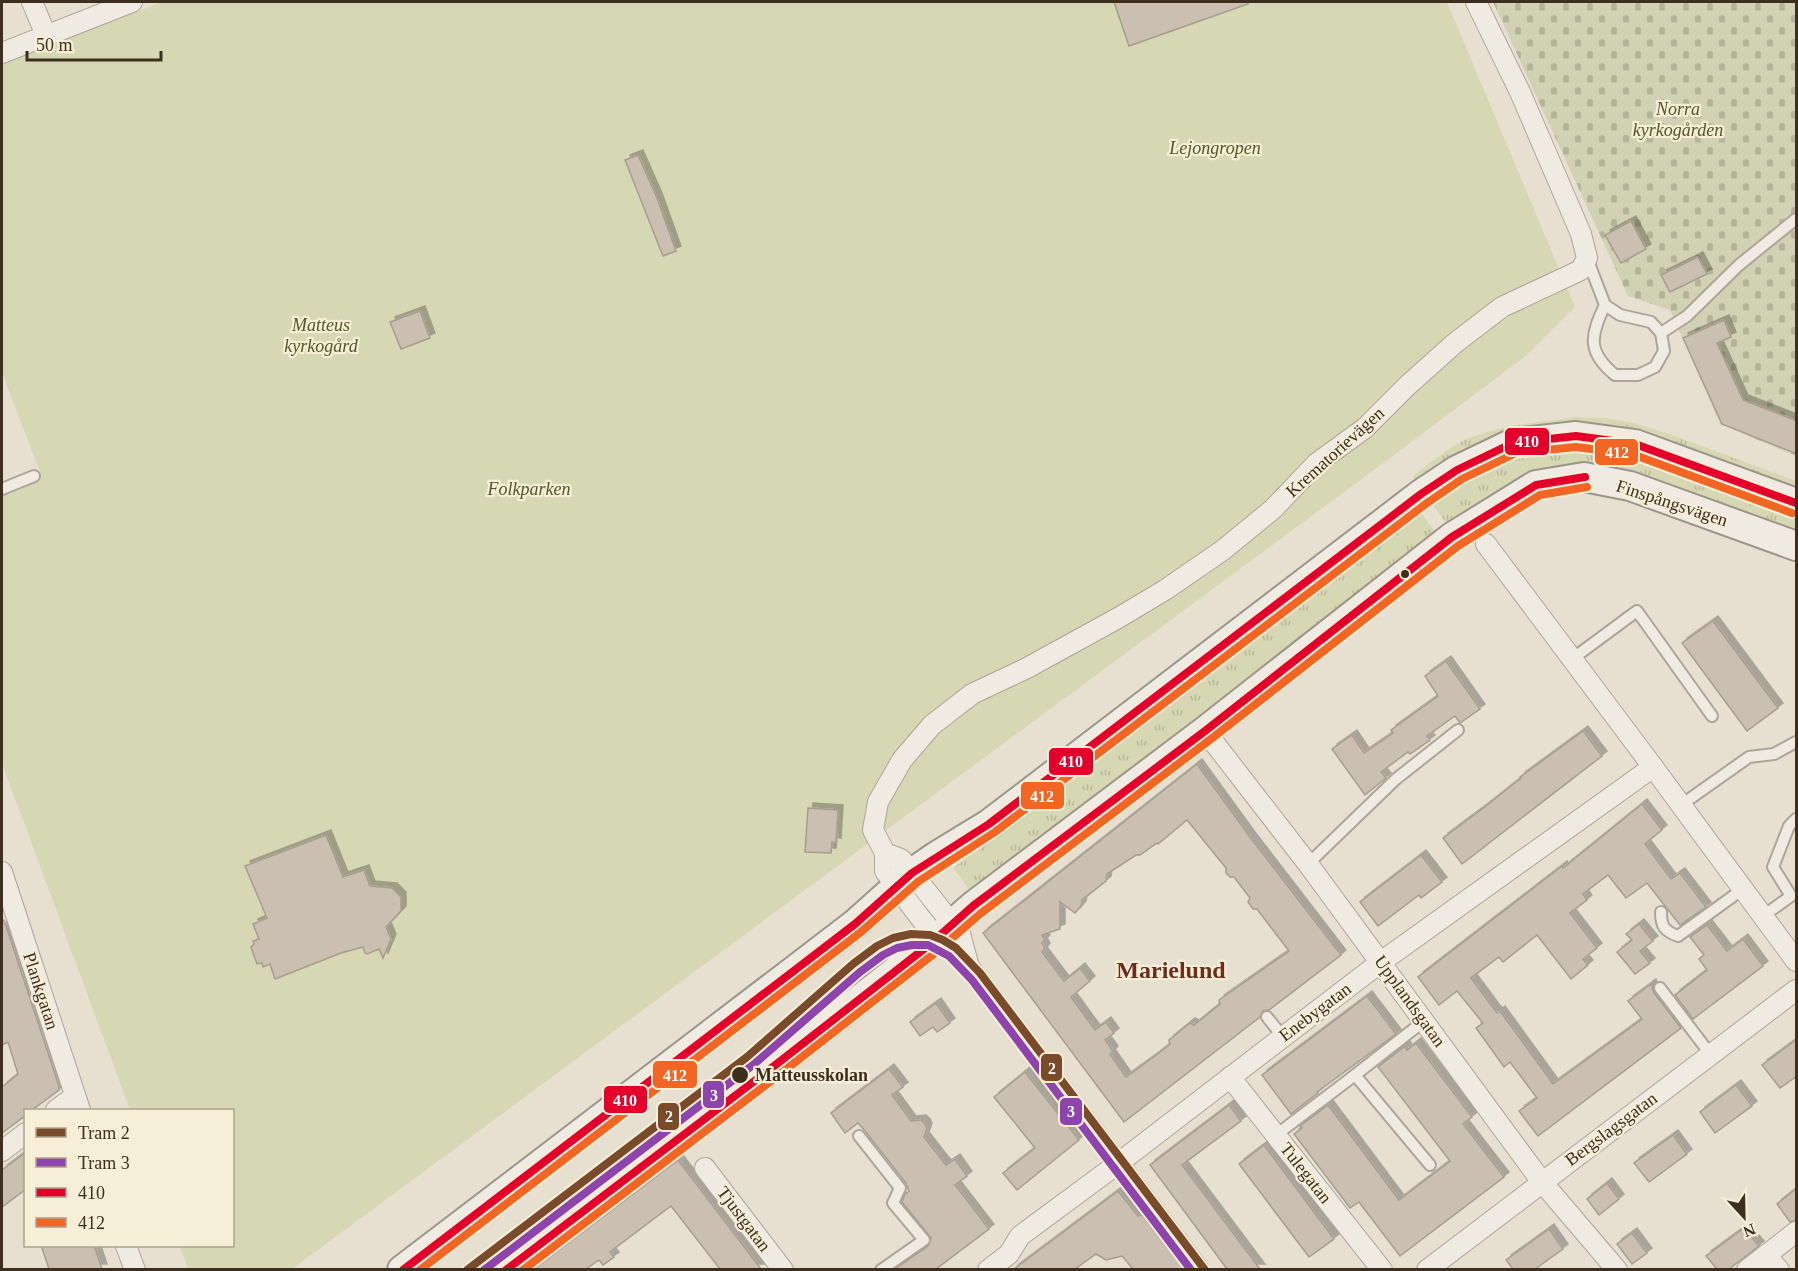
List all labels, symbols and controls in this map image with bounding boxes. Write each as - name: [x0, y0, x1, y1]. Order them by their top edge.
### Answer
- scale bar: [27, 24, 160, 62]
- text: 50 m: [36, 35, 73, 55]
- park label: Norra kyrkogården: [1633, 99, 1723, 140]
- park label: Lejongropen: [1168, 138, 1261, 158]
- park label: Matteus kyrkogård: [284, 315, 359, 356]
- street label: Krematorievägen: [1282, 403, 1388, 501]
- line badge: 410: [1504, 427, 1550, 456]
- text: 410: [1515, 433, 1539, 450]
- line badge: 412: [1594, 438, 1639, 466]
- text: 412: [1605, 444, 1629, 461]
- street label: Finspångsvägen: [1614, 476, 1730, 530]
- park label: Folkparken: [487, 479, 570, 499]
- unlabelled marker: [1399, 568, 1411, 580]
- line badge: 410: [1048, 747, 1094, 776]
- text: 410: [1059, 753, 1083, 770]
- line badge: 412: [1020, 781, 1065, 810]
- text: 412: [1030, 788, 1054, 805]
- street label: Plankgatan: [19, 950, 63, 1032]
- street label: Upplandsgatan: [1370, 951, 1450, 1051]
- district label: Marielund: [1116, 957, 1226, 983]
- street label: Enebygatan: [1275, 978, 1355, 1046]
- line badge: 2: [1040, 1053, 1063, 1082]
- line badge: 412: [652, 1060, 698, 1089]
- text: 2: [1048, 1060, 1056, 1077]
- marker: Matteusskolan: [730, 1065, 750, 1085]
- place label: Matteusskolan: [755, 1065, 868, 1085]
- text: 412: [663, 1067, 687, 1084]
- line badge: 3: [702, 1080, 725, 1109]
- line badge: 410: [603, 1085, 648, 1114]
- text: 3: [710, 1087, 718, 1104]
- street label: Bergslagsgatan: [1561, 1088, 1661, 1170]
- text: 410: [613, 1092, 637, 1109]
- line badge: 3: [1059, 1097, 1083, 1126]
- line badge: 2: [657, 1102, 680, 1131]
- text: 3: [1067, 1103, 1075, 1120]
- text: 2: [665, 1108, 673, 1125]
- legend: [24, 1109, 234, 1247]
- text: Tram 2: [78, 1123, 130, 1143]
- street label: Tulegatan: [1276, 1139, 1336, 1207]
- text: Tram 3: [78, 1153, 130, 1173]
- text: 410: [78, 1183, 105, 1203]
- street label: Tjustgatan: [713, 1183, 775, 1255]
- north arrow: [1714, 1187, 1774, 1247]
- text: 412: [78, 1213, 105, 1233]
- text: N: [1740, 1220, 1758, 1241]

